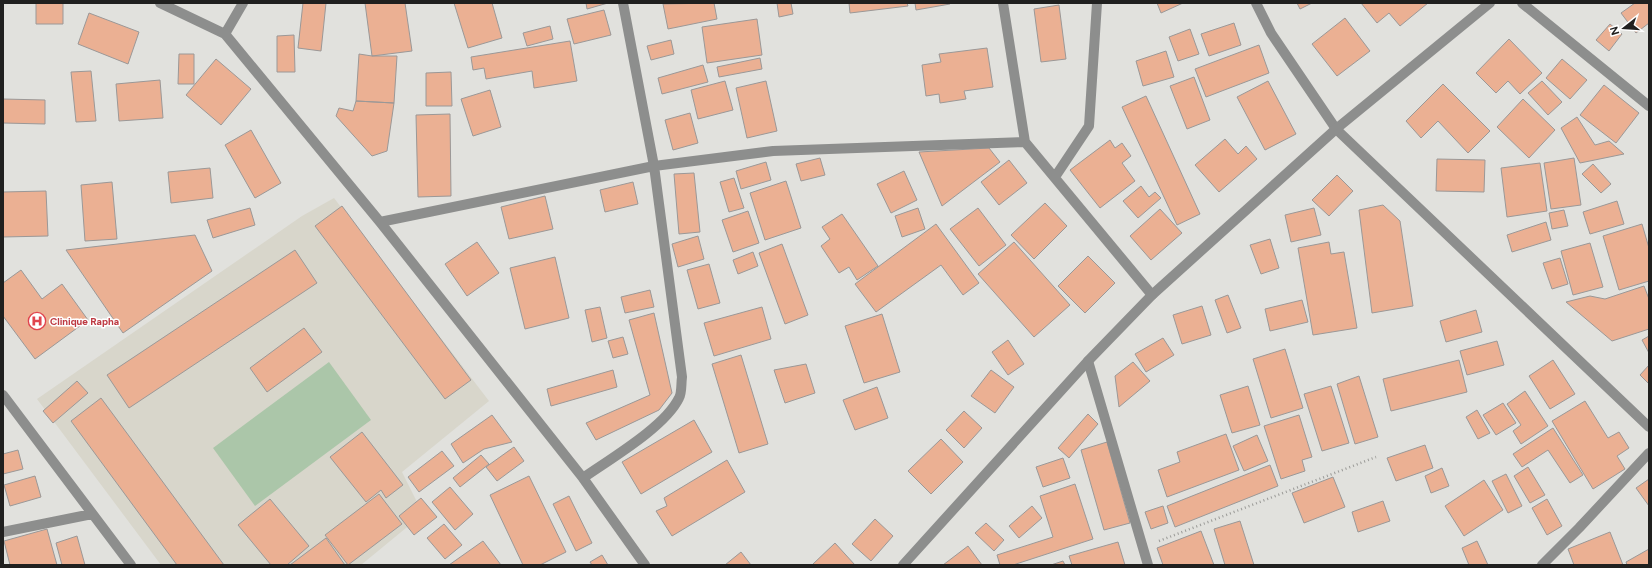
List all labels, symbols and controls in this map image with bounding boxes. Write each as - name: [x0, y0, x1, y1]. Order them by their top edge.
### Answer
- north arrow: [1604, 8, 1644, 48]
- text: N: [1607, 25, 1622, 37]
- hospital icon: Clinique Rapha: [27, 311, 47, 331]
- place label: Clinique Rapha: [50, 315, 119, 328]

